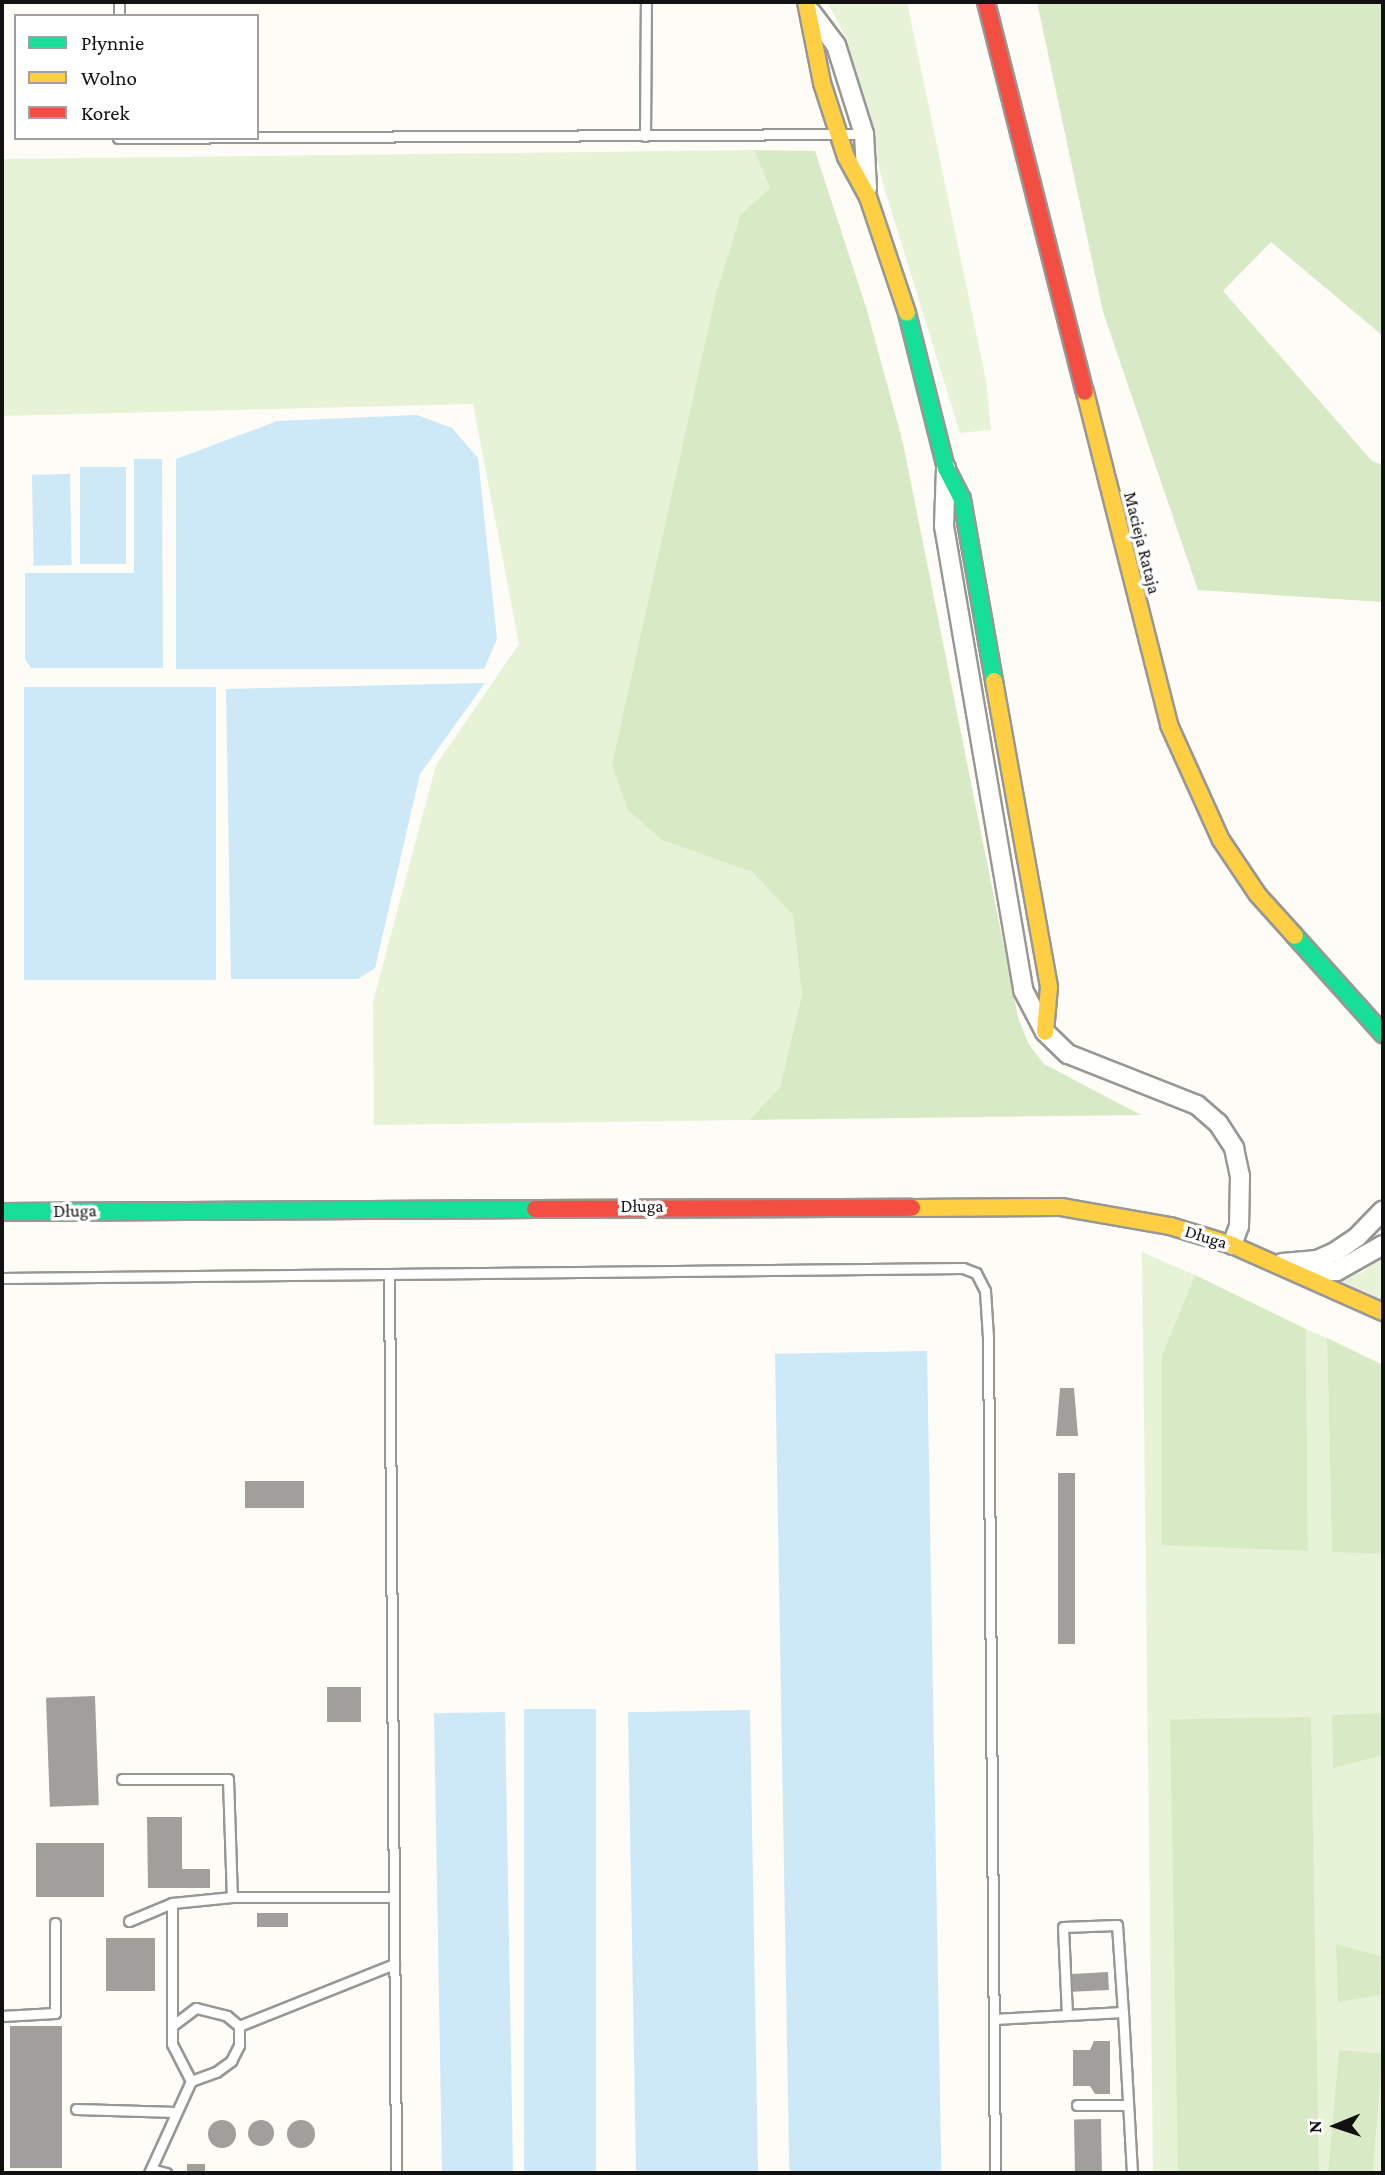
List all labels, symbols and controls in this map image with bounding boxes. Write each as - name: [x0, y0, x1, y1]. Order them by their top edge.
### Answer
- legend: [14, 14, 259, 140]
- text: Płynnie: [81, 31, 144, 55]
- text: Wolno: [81, 66, 137, 90]
- text: Korek: [81, 101, 130, 125]
- street label: Macieja Rataja: [1119, 490, 1165, 596]
- street label: Długa: [620, 1195, 664, 1217]
- street label: Długa: [53, 1200, 97, 1222]
- street label: Długa: [1182, 1220, 1230, 1254]
- north arrow: [1301, 2091, 1371, 2161]
- text: N: [1304, 2120, 1325, 2134]

